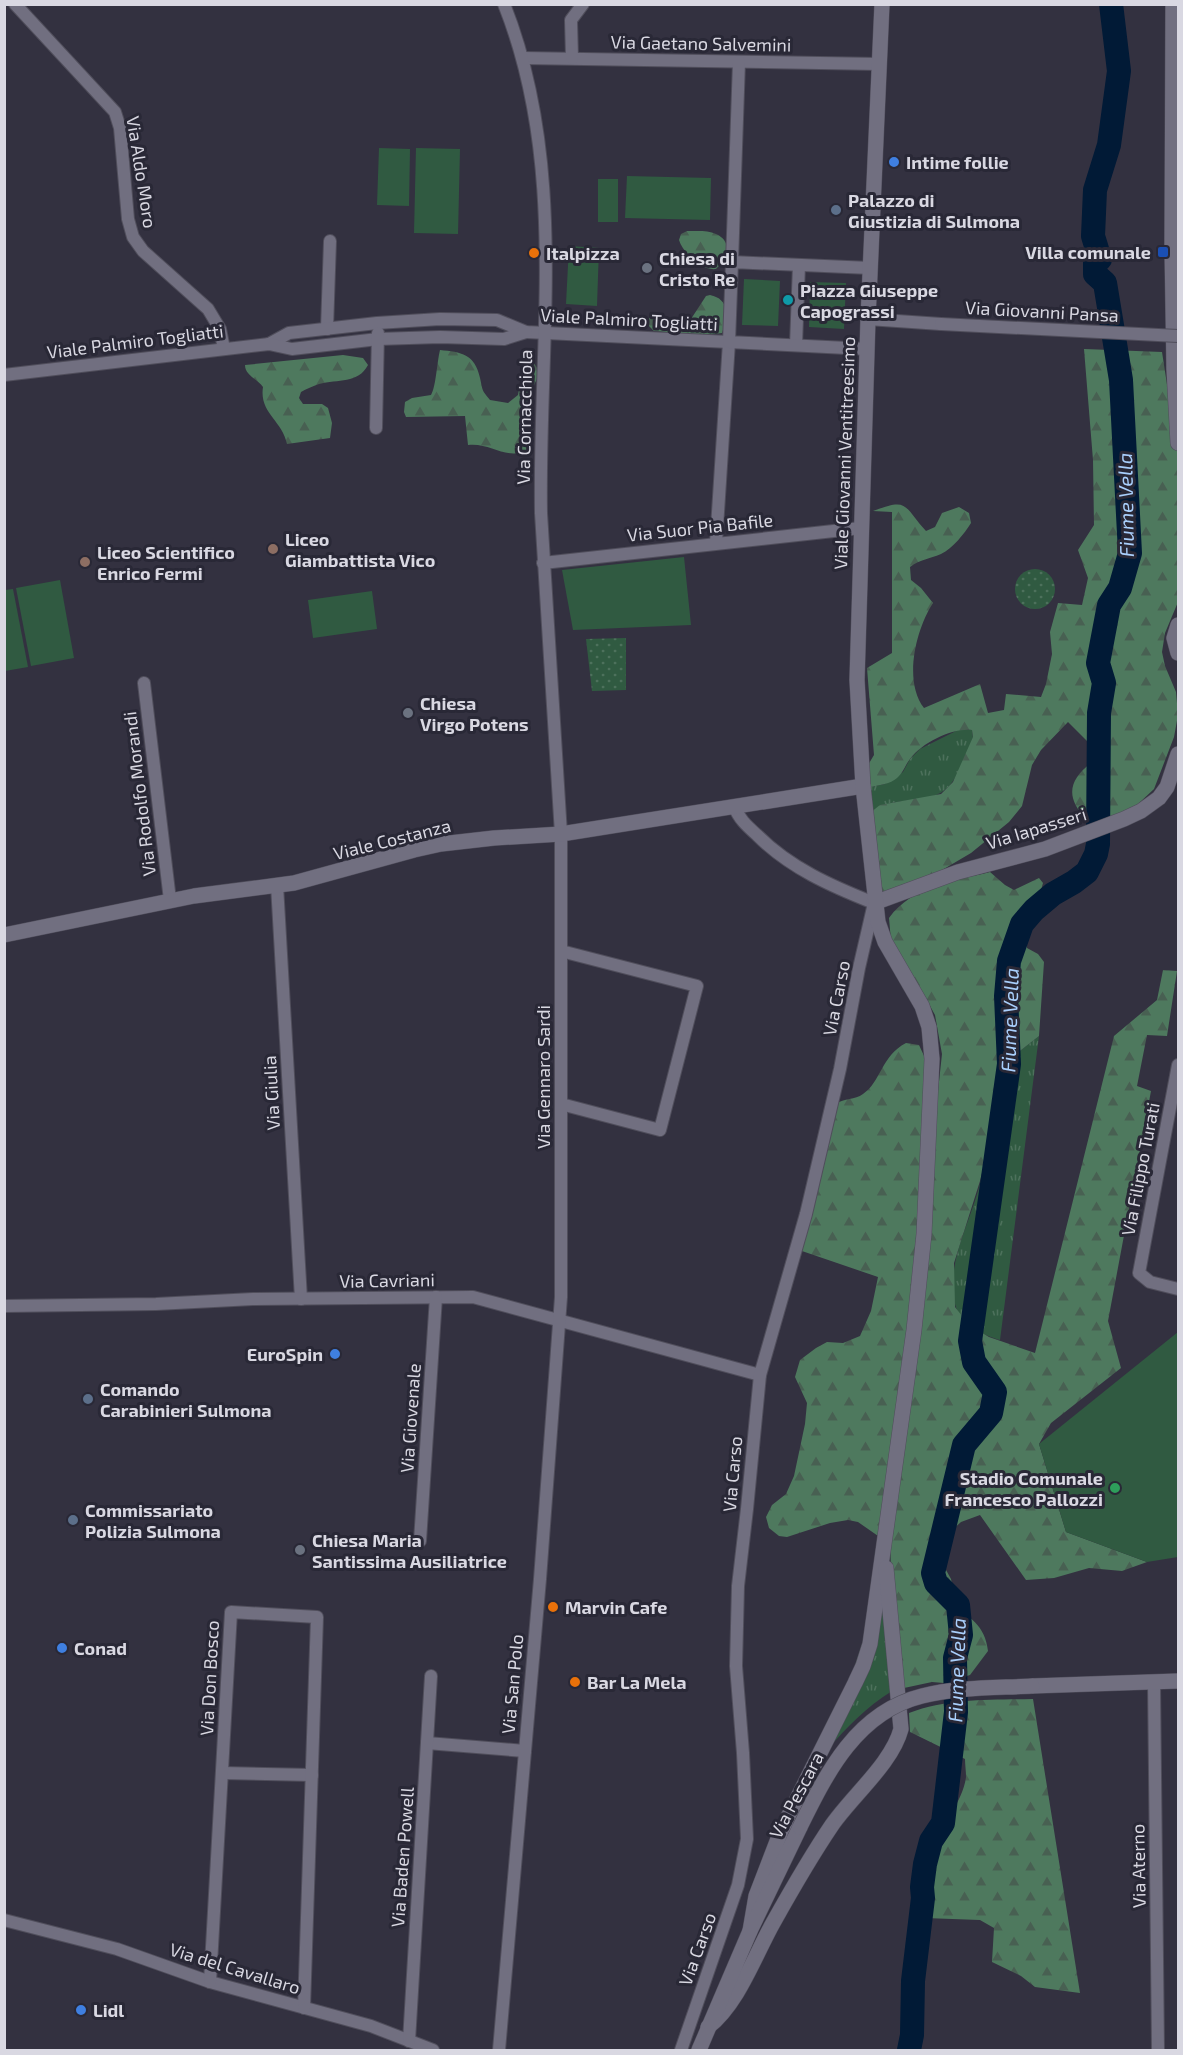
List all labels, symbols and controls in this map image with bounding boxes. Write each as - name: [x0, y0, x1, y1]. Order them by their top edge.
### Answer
- street label: Via Gaetano Salvemini: [610, 30, 792, 56]
- street label: Via Aldo Moro: [122, 114, 162, 230]
- place label: Intime follie: [906, 151, 1009, 173]
- marker: Intime follie: [887, 155, 901, 169]
- place label: Palazzo di Giustizia di Sulmona: [848, 189, 1020, 232]
- marker: Palazzo di Giustizia di Sulmona: [829, 203, 843, 217]
- place label: Villa comunale: [1025, 241, 1151, 263]
- place label: Italpizza: [546, 242, 620, 264]
- marker: Villa comunale: [1156, 245, 1170, 259]
- marker: Italpizza: [527, 246, 541, 260]
- place label: Chiesa di Cristo Re: [659, 247, 735, 290]
- marker: Chiesa di Cristo Re: [640, 261, 654, 275]
- place label: Piazza Giuseppe Capograssi: [800, 279, 938, 322]
- marker: Piazza Giuseppe Capograssi: [781, 293, 795, 307]
- street label: Via Giovanni Pansa: [965, 296, 1119, 326]
- street label: Viale Palmiro Togliatti: [540, 303, 718, 335]
- street label: Viale Palmiro Togliatti: [45, 319, 225, 363]
- street label: Viale Giovanni Ventitreesimo: [829, 336, 859, 570]
- street label: Via Cornacchiola: [512, 349, 536, 485]
- water label: Fiume Vella: [1112, 453, 1138, 557]
- street label: Via Suor Pia Bafile: [626, 508, 774, 546]
- place label: Liceo Giambattista Vico: [285, 528, 435, 571]
- place label: Liceo Scientifico Enrico Fermi: [97, 541, 235, 584]
- marker: Liceo Giambattista Vico: [266, 542, 280, 556]
- marker: Liceo Scientifico Enrico Fermi: [78, 555, 92, 569]
- place label: Chiesa Virgo Potens: [420, 692, 529, 735]
- marker: Chiesa Virgo Potens: [401, 706, 415, 720]
- street label: Via Rodolfo Morandi: [118, 710, 160, 878]
- street label: Via Iapasseri: [983, 802, 1089, 854]
- street label: Viale Costanza: [331, 814, 453, 864]
- street label: Via Carso: [818, 959, 854, 1037]
- water label: Fiume Vella: [995, 967, 1023, 1073]
- street label: Via Gennaro Sardi: [532, 1005, 554, 1149]
- street label: Via Giulia: [258, 1055, 284, 1131]
- street label: Via Filippo Turati: [1116, 1100, 1164, 1238]
- street label: Via Cavriani: [339, 1268, 435, 1292]
- place label: EuroSpin: [247, 1343, 323, 1365]
- marker: EuroSpin: [328, 1347, 342, 1361]
- street label: Via Giovenale: [395, 1363, 425, 1473]
- place label: Comando Carabinieri Sulmona: [100, 1378, 272, 1421]
- marker: Comando Carabinieri Sulmona: [81, 1392, 95, 1406]
- street label: Via Carso: [718, 1435, 746, 1513]
- place label: Stadio Comunale Francesco Pallozzi: [945, 1467, 1103, 1510]
- marker: Stadio Comunale Francesco Pallozzi: [1108, 1481, 1122, 1495]
- place label: Commissariato Polizia Sulmona: [85, 1499, 221, 1542]
- marker: Commissariato Polizia Sulmona: [66, 1513, 80, 1527]
- place label: Chiesa Maria Santissima Ausiliatrice: [312, 1529, 507, 1572]
- marker: Chiesa Maria Santissima Ausiliatrice: [293, 1543, 307, 1557]
- place label: Marvin Cafe: [565, 1596, 667, 1618]
- marker: Marvin Cafe: [546, 1600, 560, 1614]
- water label: Fiume Vella: [942, 1617, 970, 1723]
- street label: Via Don Bosco: [195, 1620, 223, 1736]
- street label: Via San Polo: [497, 1633, 527, 1735]
- place label: Conad: [74, 1637, 127, 1659]
- marker: Conad: [55, 1641, 69, 1655]
- place label: Bar La Mela: [587, 1671, 687, 1693]
- marker: Bar La Mela: [568, 1675, 582, 1689]
- street label: Via Pescara: [764, 1748, 828, 1842]
- street label: Via Baden Powell: [386, 1785, 418, 1928]
- street label: Via Aterno: [1126, 1824, 1150, 1908]
- street label: Via Carso: [674, 1910, 720, 1988]
- street label: Via del Cavallaro: [167, 1938, 303, 1998]
- place label: Lidl: [93, 1999, 124, 2021]
- marker: Lidl: [74, 2003, 88, 2017]

